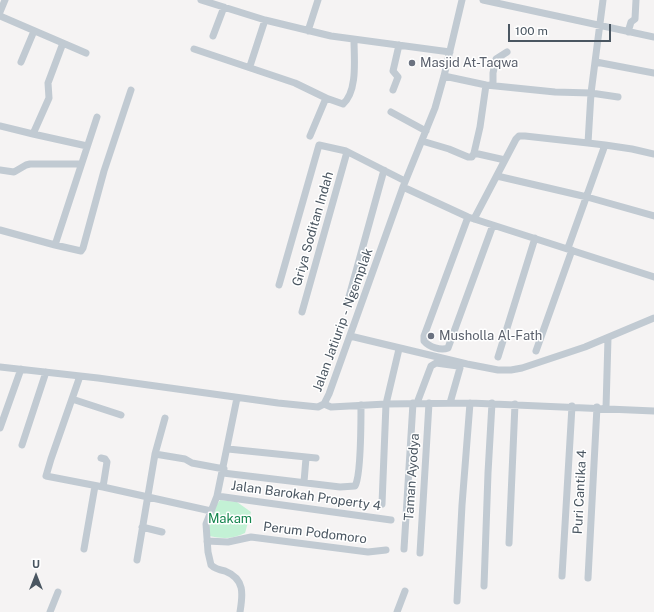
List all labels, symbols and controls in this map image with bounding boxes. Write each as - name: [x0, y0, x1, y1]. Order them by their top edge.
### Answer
- scale bar: [510, 16, 613, 42]
- text: 100 m: [515, 24, 548, 38]
- place label: Masjid At-Taqwa: [420, 55, 518, 71]
- marker: Masjid At-Taqwa: [407, 58, 417, 68]
- street label: Griya Soditan Indah: [289, 170, 337, 288]
- street label: Jalan Jatiurip - Ngemplak: [310, 246, 376, 394]
- place label: Musholla Al-Fath: [439, 328, 542, 344]
- marker: Musholla Al-Fath: [426, 331, 436, 341]
- street label: Taman Ayodya: [401, 433, 423, 521]
- street label: Puri Cantika 4: [570, 449, 590, 535]
- street label: Jalan Barokah Property 4: [230, 478, 382, 514]
- park label: Makam: [208, 511, 252, 527]
- street label: Perum Podomoro: [262, 519, 368, 547]
- north arrow: [16, 556, 56, 596]
- text: U: [32, 558, 40, 570]

